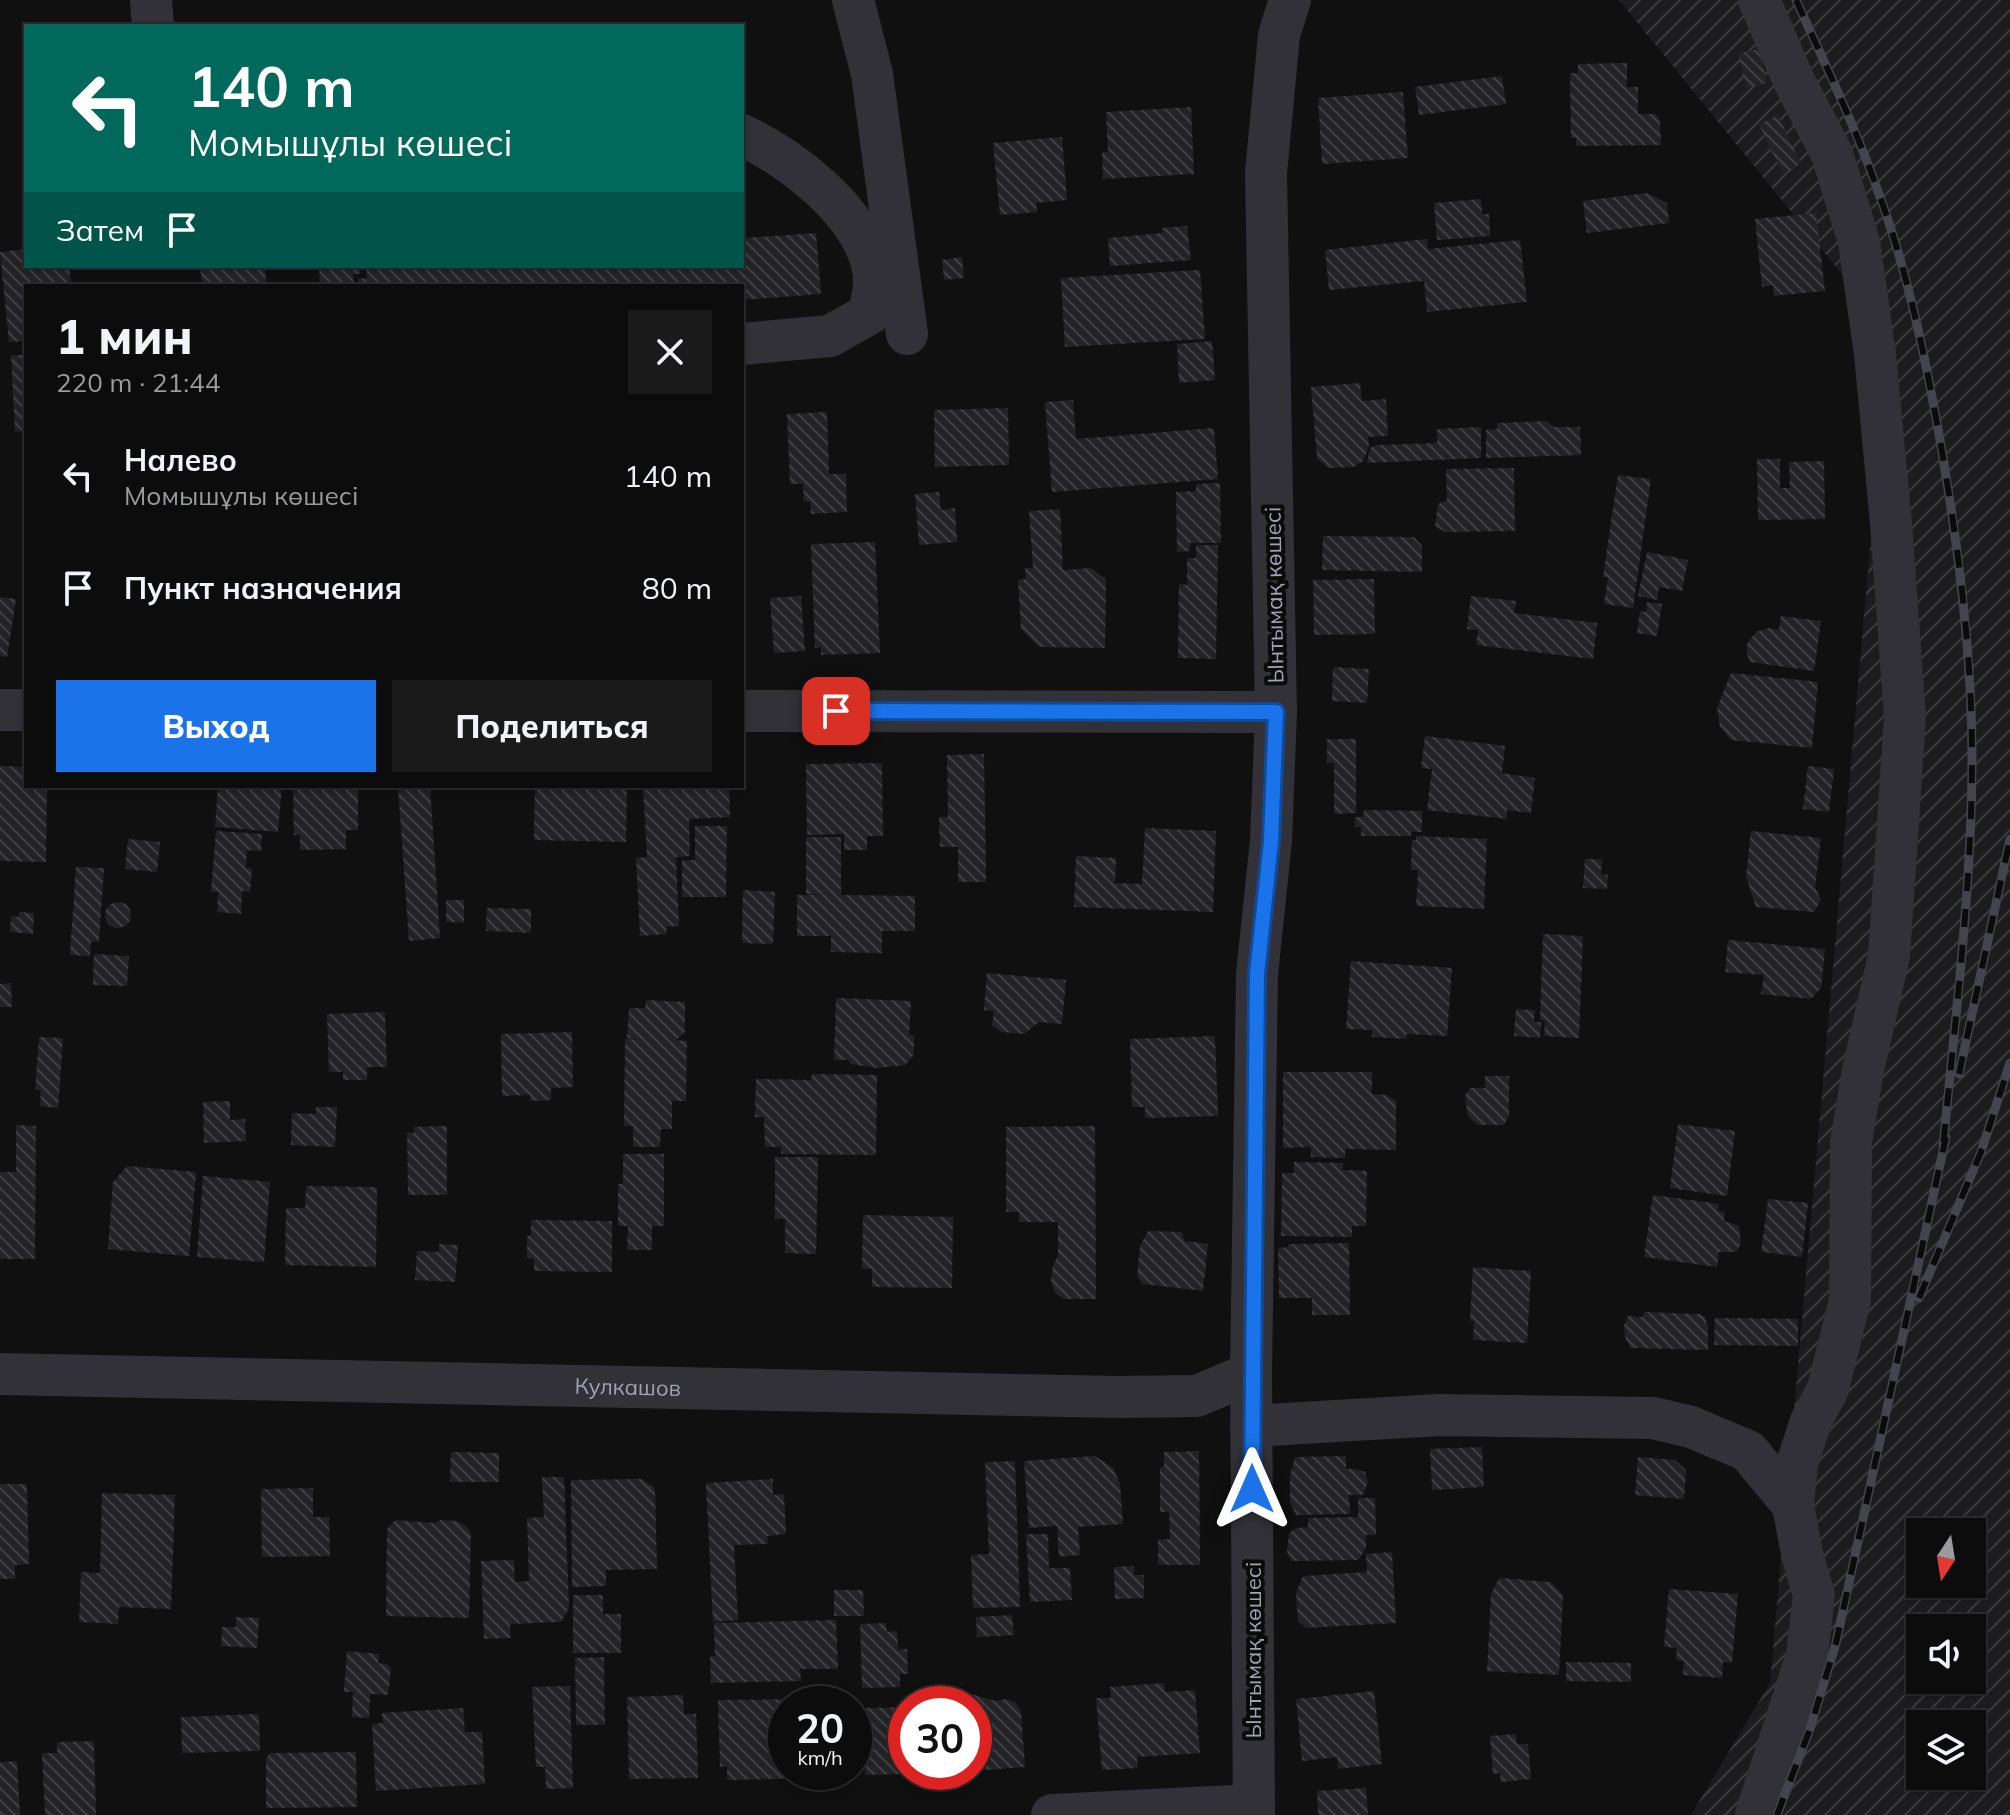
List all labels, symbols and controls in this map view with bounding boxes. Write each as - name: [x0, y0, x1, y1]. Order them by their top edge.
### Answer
- text: 140 m: [188, 51, 355, 121]
- icon: left: [56, 56, 160, 160]
- text: Момышұлы көшесі: [188, 120, 513, 165]
- icon: arrive: [160, 208, 204, 252]
- text: Затем: [56, 211, 144, 249]
- text: 1 мин: [56, 306, 193, 366]
- button: close: [628, 310, 712, 394]
- text: 220 m · 21:44: [56, 366, 220, 399]
- text: Налево: [124, 441, 237, 479]
- icon: left: [56, 454, 100, 498]
- text: 140 m: [624, 457, 712, 495]
- text: Момышұлы көшесі: [124, 479, 358, 512]
- street label: Ынтымақ көшесі: [1258, 506, 1290, 684]
- icon: arrive: [56, 566, 100, 610]
- text: Пункт назначения: [124, 569, 402, 607]
- text: 80 m: [642, 569, 712, 607]
- pin: [802, 677, 870, 745]
- button: Выход: [56, 680, 376, 772]
- button: Поделиться: [392, 680, 712, 772]
- icon: arrive: [814, 689, 858, 733]
- street label: Кулкашов: [574, 1372, 681, 1402]
- position arrow: [1210, 1447, 1294, 1531]
- north arrow: [1906, 1518, 1986, 1598]
- map controls: [1906, 1518, 1986, 1790]
- street label: Ынтымақ көшесі: [1239, 1562, 1267, 1738]
- button: sound: [1906, 1614, 1986, 1694]
- speed limit sign: 30: [888, 1686, 992, 1790]
- text: 20: [796, 1703, 844, 1753]
- button: layers: [1906, 1710, 1986, 1790]
- text: km/h: [797, 1745, 843, 1770]

